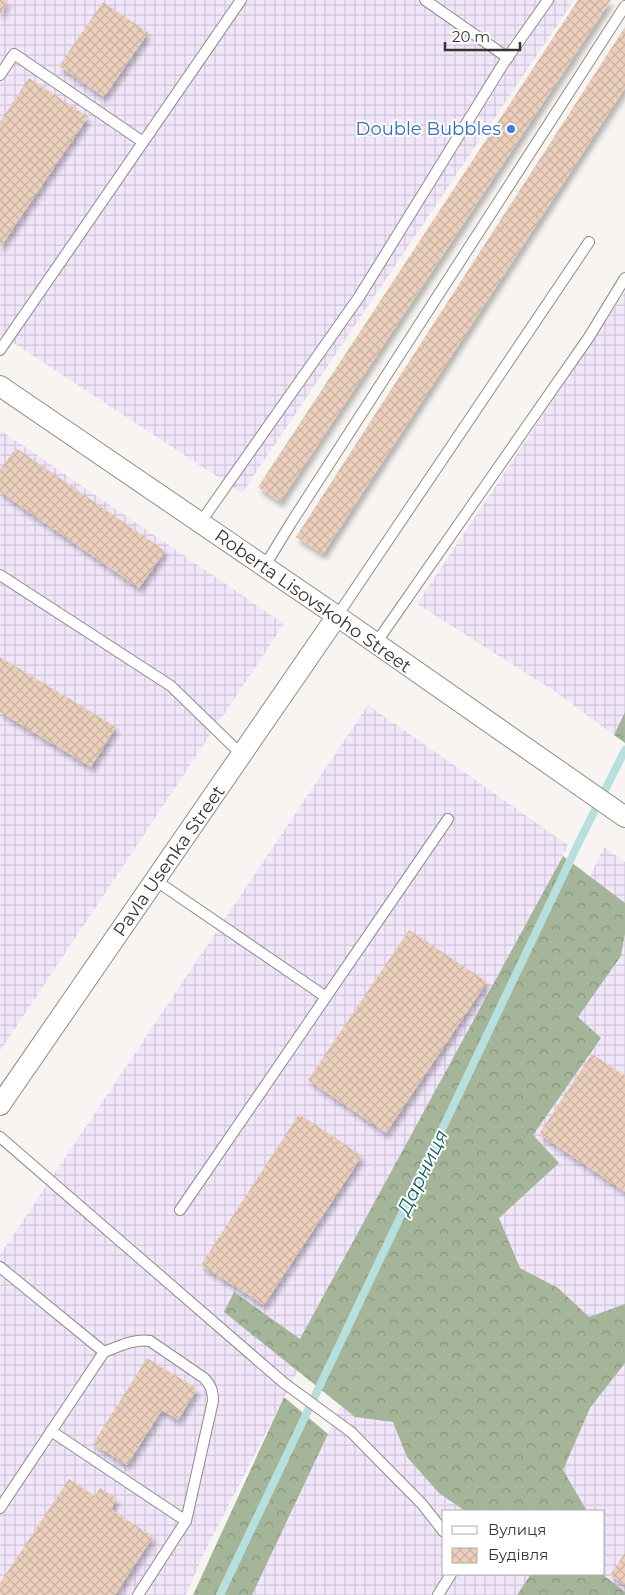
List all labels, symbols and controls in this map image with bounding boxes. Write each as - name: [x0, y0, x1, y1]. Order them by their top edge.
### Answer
- scale bar: [445, 20, 520, 52]
- text: 20 m: [452, 27, 490, 46]
- place label: Double Bubbles: [356, 118, 501, 140]
- marker: Double Bubbles: [505, 123, 517, 135]
- street label: Roberta Lisovskoho Street: [210, 525, 416, 677]
- street label: Pavla Usenka Street: [109, 781, 229, 941]
- water label: Дарниця: [391, 1126, 453, 1220]
- legend: [442, 1510, 605, 1575]
- text: Вулиця: [488, 1520, 546, 1539]
- text: Будівля: [488, 1545, 548, 1564]

